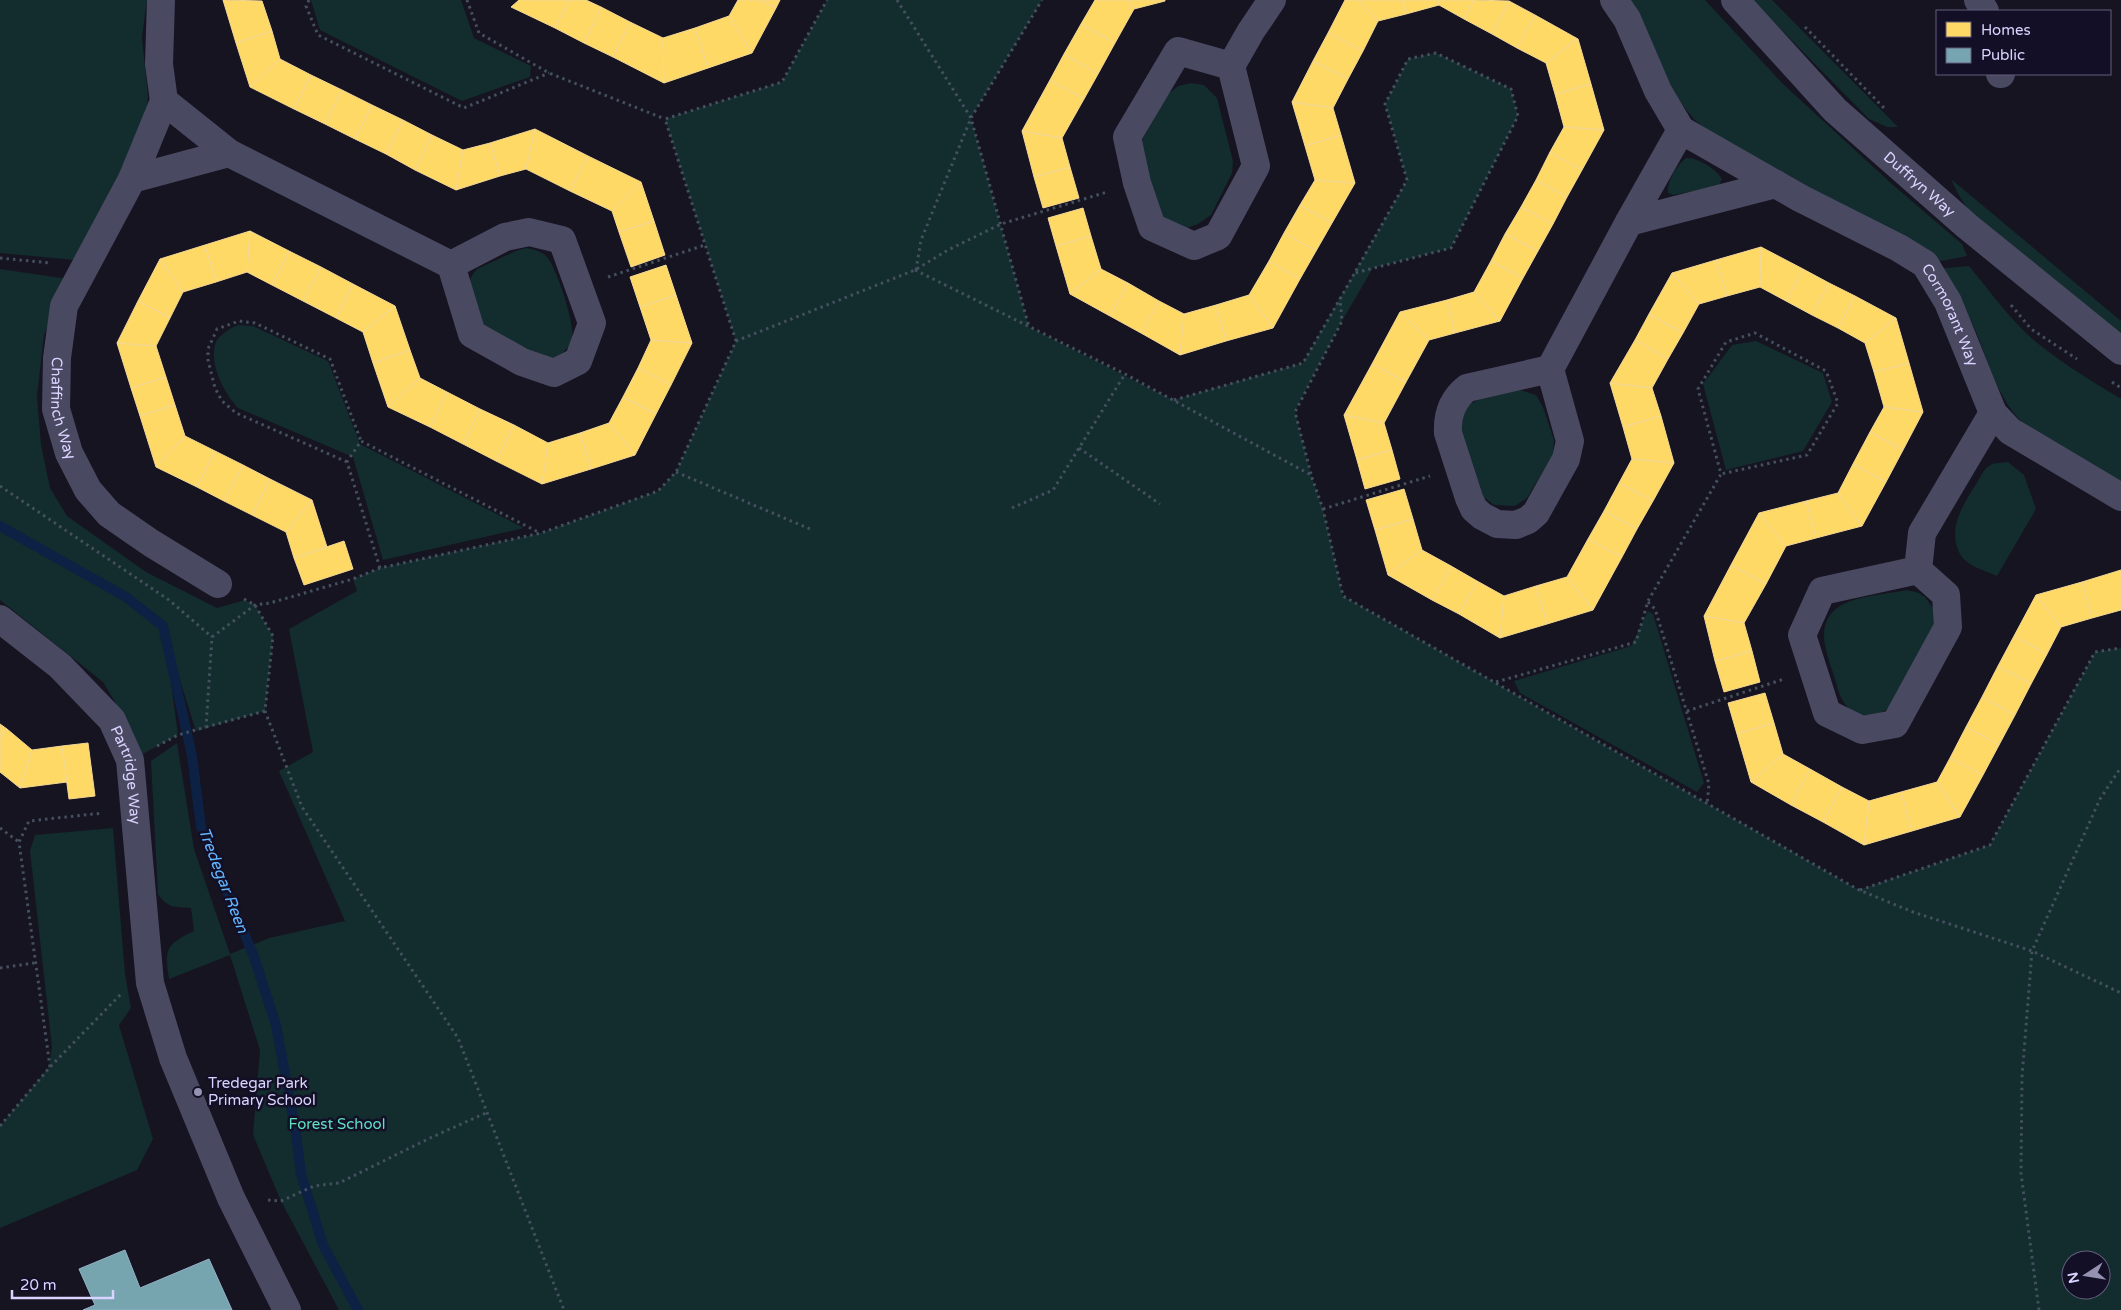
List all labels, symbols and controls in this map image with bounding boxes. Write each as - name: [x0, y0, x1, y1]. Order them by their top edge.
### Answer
- legend: [1936, 10, 2111, 75]
- text: Homes: [1981, 21, 2031, 39]
- text: Public: [1981, 46, 2025, 64]
- street label: Duffryn Way: [1880, 148, 1959, 221]
- street label: Cormorant Way: [1918, 260, 1982, 369]
- street label: Chaffinch Way: [47, 357, 80, 463]
- street label: Partridge Way: [107, 723, 145, 825]
- water label: Tredegar Reen: [194, 825, 253, 937]
- place label: Tredegar Park Primary School: [208, 1074, 316, 1109]
- marker: Tredegar Park Primary School: [192, 1086, 204, 1098]
- park label: Forest School: [289, 1115, 385, 1133]
- north arrow: [2061, 1250, 2111, 1300]
- scale bar: [12, 1268, 114, 1300]
- text: N: [2064, 1270, 2083, 1285]
- text: 20 m: [20, 1276, 57, 1294]

